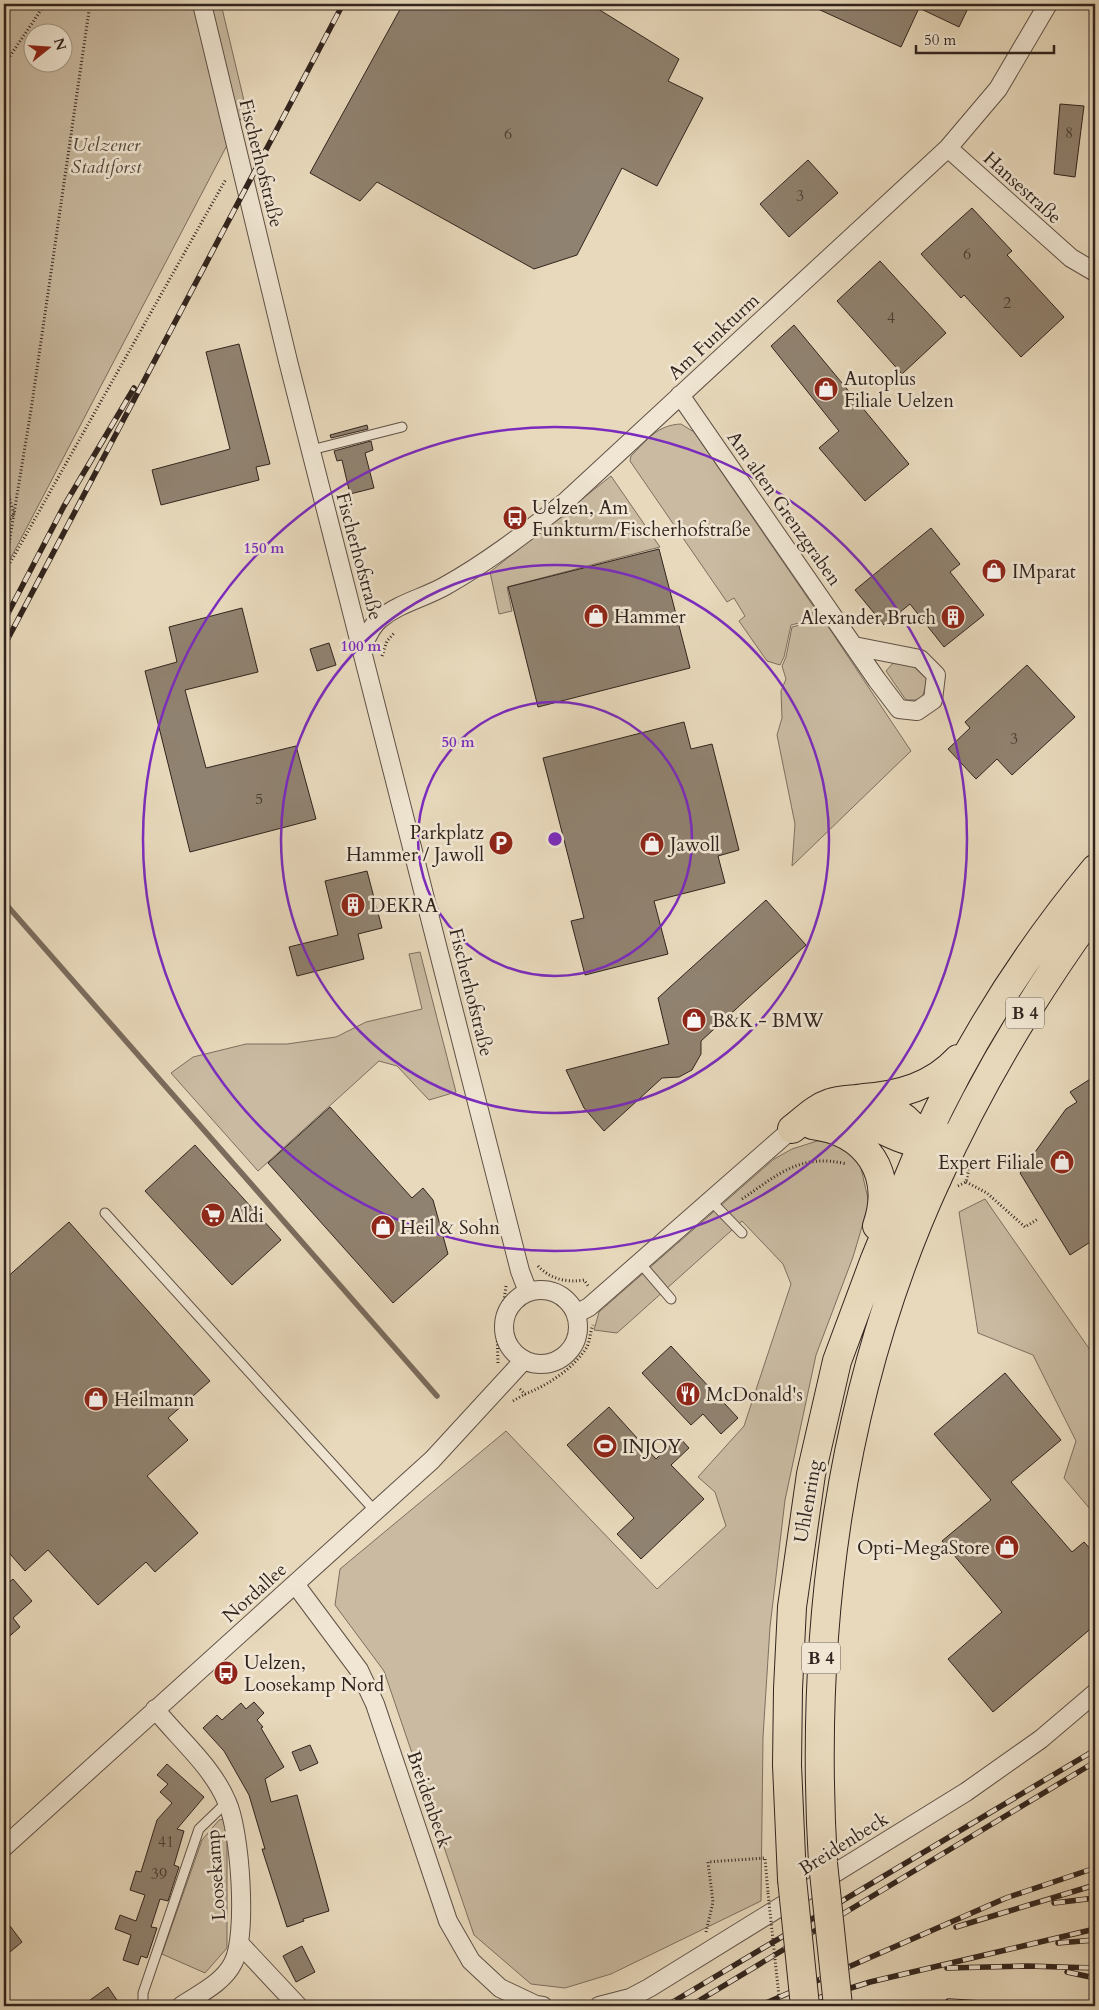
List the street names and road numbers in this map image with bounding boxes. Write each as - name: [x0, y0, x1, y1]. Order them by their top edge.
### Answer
- street label: Fischerhofstraße: [233, 96, 290, 230]
- street label: Hansestraße: [977, 146, 1067, 230]
- street label: Am Funkturm: [662, 287, 766, 386]
- street label: Am alten Grenzgraben: [721, 426, 848, 591]
- street label: Fischerhofstraße: [330, 490, 389, 623]
- street label: Fischerhofstraße: [443, 925, 500, 1059]
- road number: B 4: [1006, 998, 1044, 1028]
- street label: Uhlenring: [788, 1457, 828, 1545]
- street label: Nordallee: [217, 1557, 293, 1629]
- road number: B 4: [802, 1642, 840, 1674]
- street label: Breidenbeck: [400, 1747, 458, 1852]
- street label: Breidenbeck: [794, 1806, 894, 1882]
- street label: Loosekamp: [200, 1828, 232, 1922]

